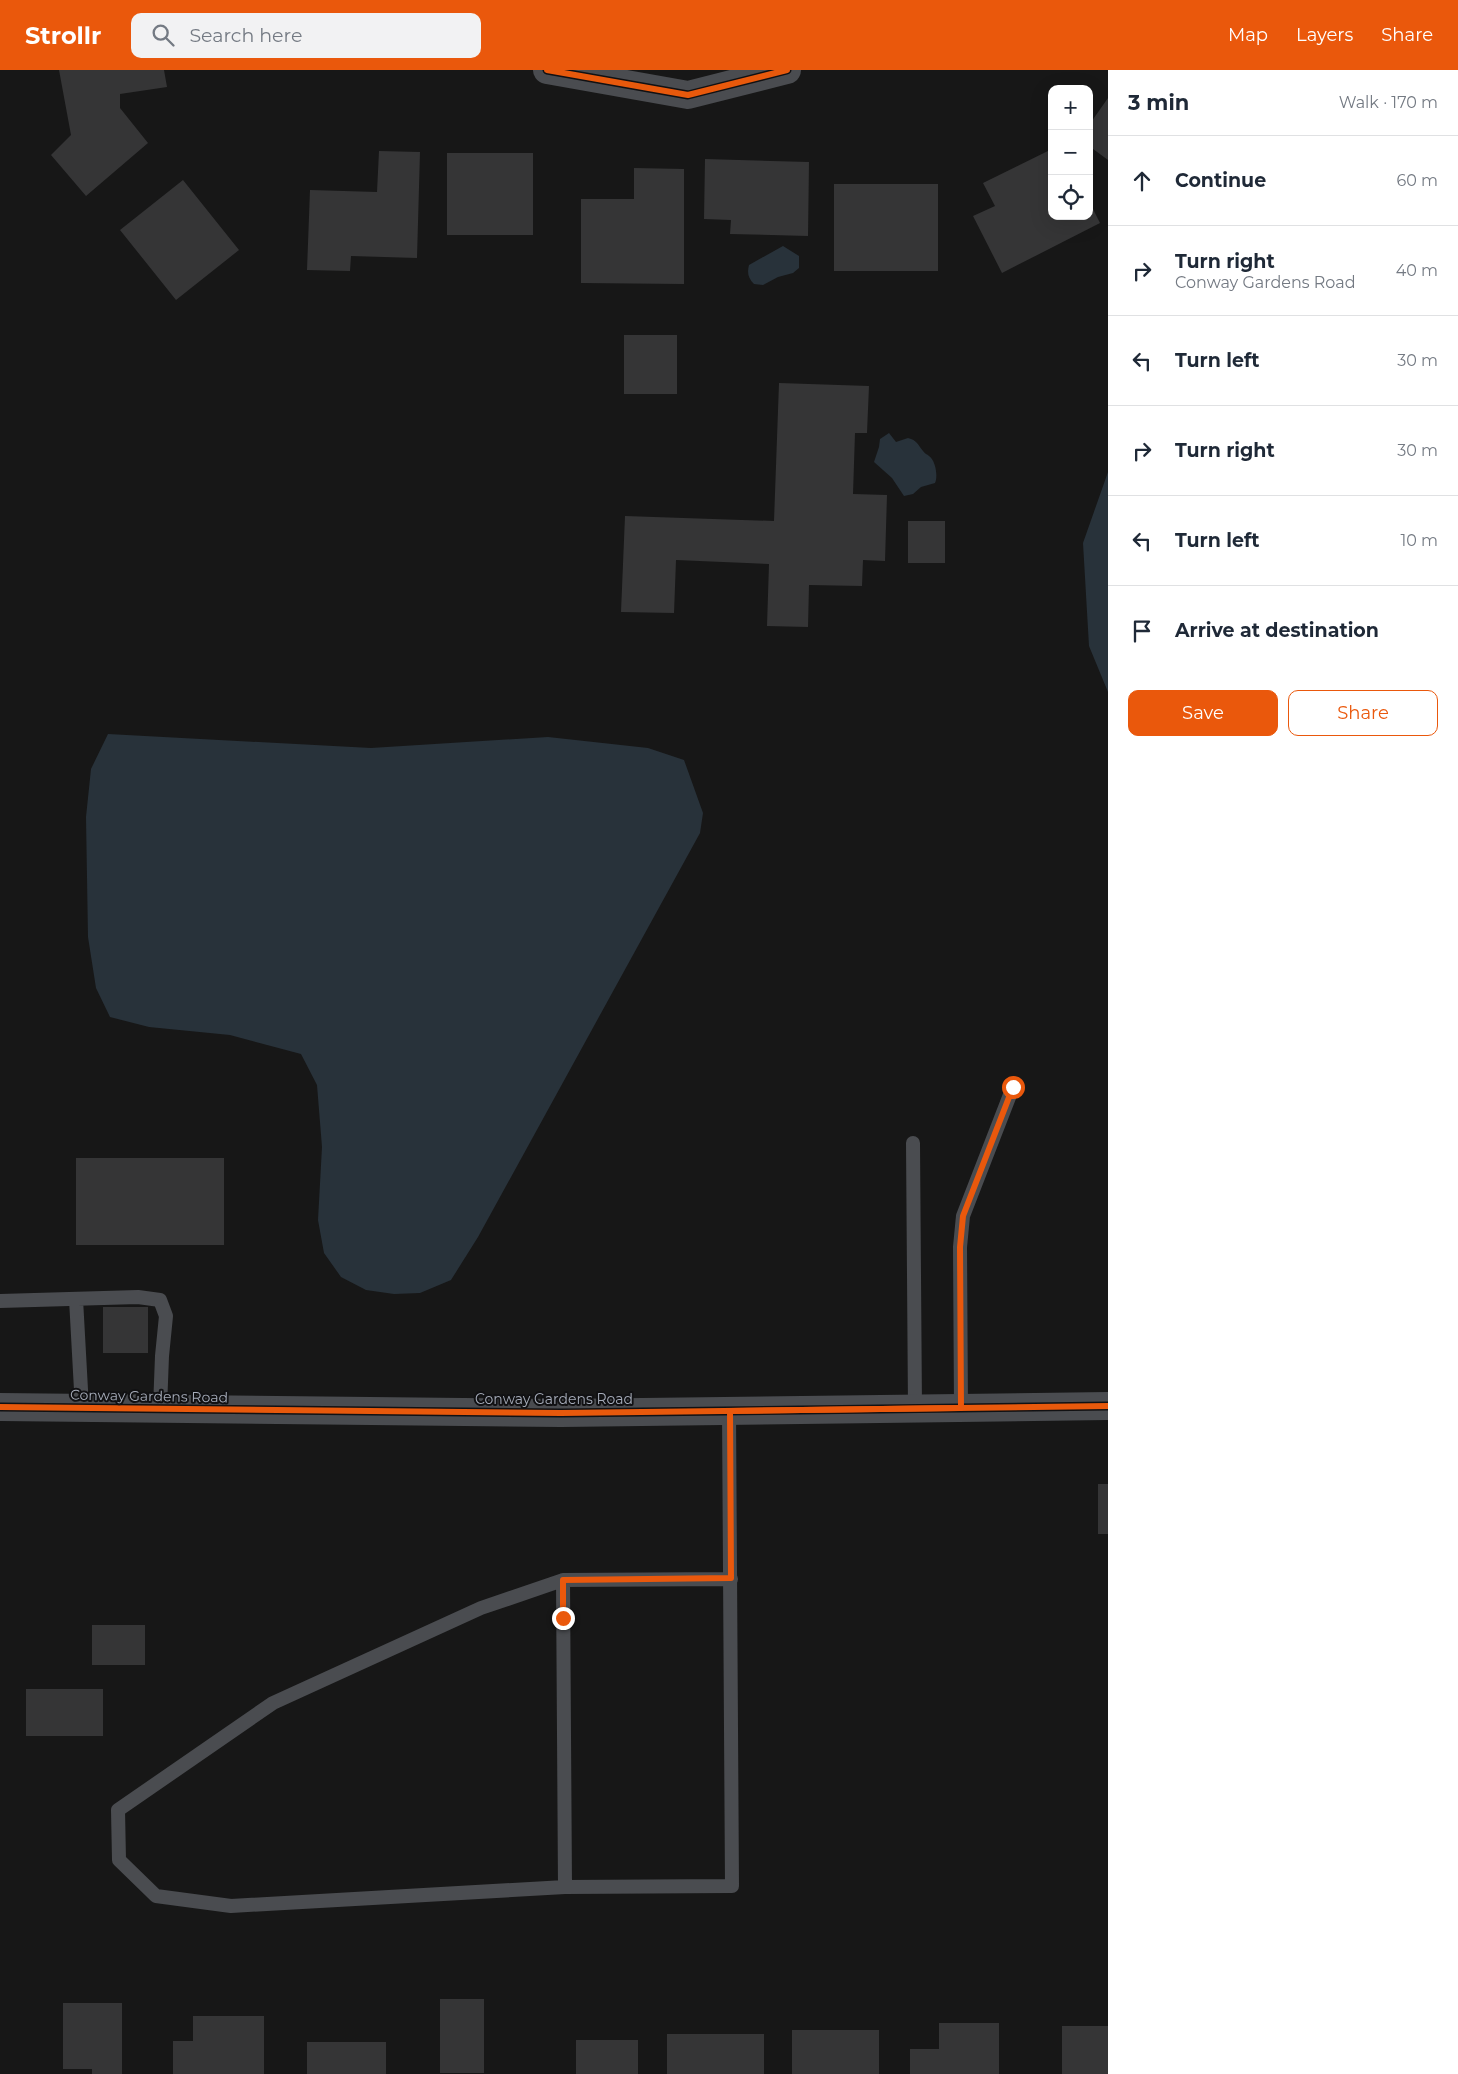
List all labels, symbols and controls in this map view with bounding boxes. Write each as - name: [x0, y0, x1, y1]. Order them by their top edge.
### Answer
- search box: [131, 13, 481, 58]
- text: Strollr: [25, 21, 101, 50]
- icon: search: [149, 21, 177, 49]
- text: Search here: [189, 24, 302, 47]
- text: Map: [1228, 24, 1268, 46]
- text: Layers: [1296, 24, 1353, 46]
- text: Share: [1381, 24, 1433, 46]
- map controls: [1048, 85, 1093, 220]
- button: +: [1048, 85, 1093, 130]
- text: 3 min: [1128, 90, 1189, 115]
- text: Walk · 170 m: [1339, 93, 1438, 112]
- button: −: [1048, 130, 1093, 175]
- icon: ahead: [1128, 167, 1156, 195]
- text: Continue: [1175, 169, 1266, 192]
- text: 60 m: [1396, 171, 1438, 190]
- button: locate: [1048, 175, 1093, 220]
- text: Turn right: [1175, 250, 1275, 273]
- icon: right: [1128, 257, 1156, 285]
- text: 40 m: [1396, 261, 1438, 280]
- text: Conway Gardens Road: [1175, 273, 1356, 292]
- icon: left: [1128, 347, 1156, 375]
- text: Turn left: [1175, 349, 1260, 372]
- text: 30 m: [1397, 351, 1438, 370]
- icon: right: [1128, 437, 1156, 465]
- text: Turn right: [1175, 439, 1275, 462]
- text: 30 m: [1397, 441, 1438, 460]
- icon: left: [1128, 527, 1156, 555]
- text: Turn left: [1175, 529, 1260, 552]
- text: 10 m: [1400, 531, 1438, 550]
- icon: arrive: [1128, 617, 1156, 645]
- text: Arrive at destination: [1175, 619, 1379, 642]
- button: Save: [1128, 690, 1278, 736]
- button: Share: [1288, 690, 1438, 736]
- route start: [1002, 1076, 1025, 1099]
- street label: Conway Gardens Road: [70, 1386, 228, 1406]
- street label: Conway Gardens Road: [475, 1390, 633, 1408]
- route end: [552, 1607, 575, 1630]

